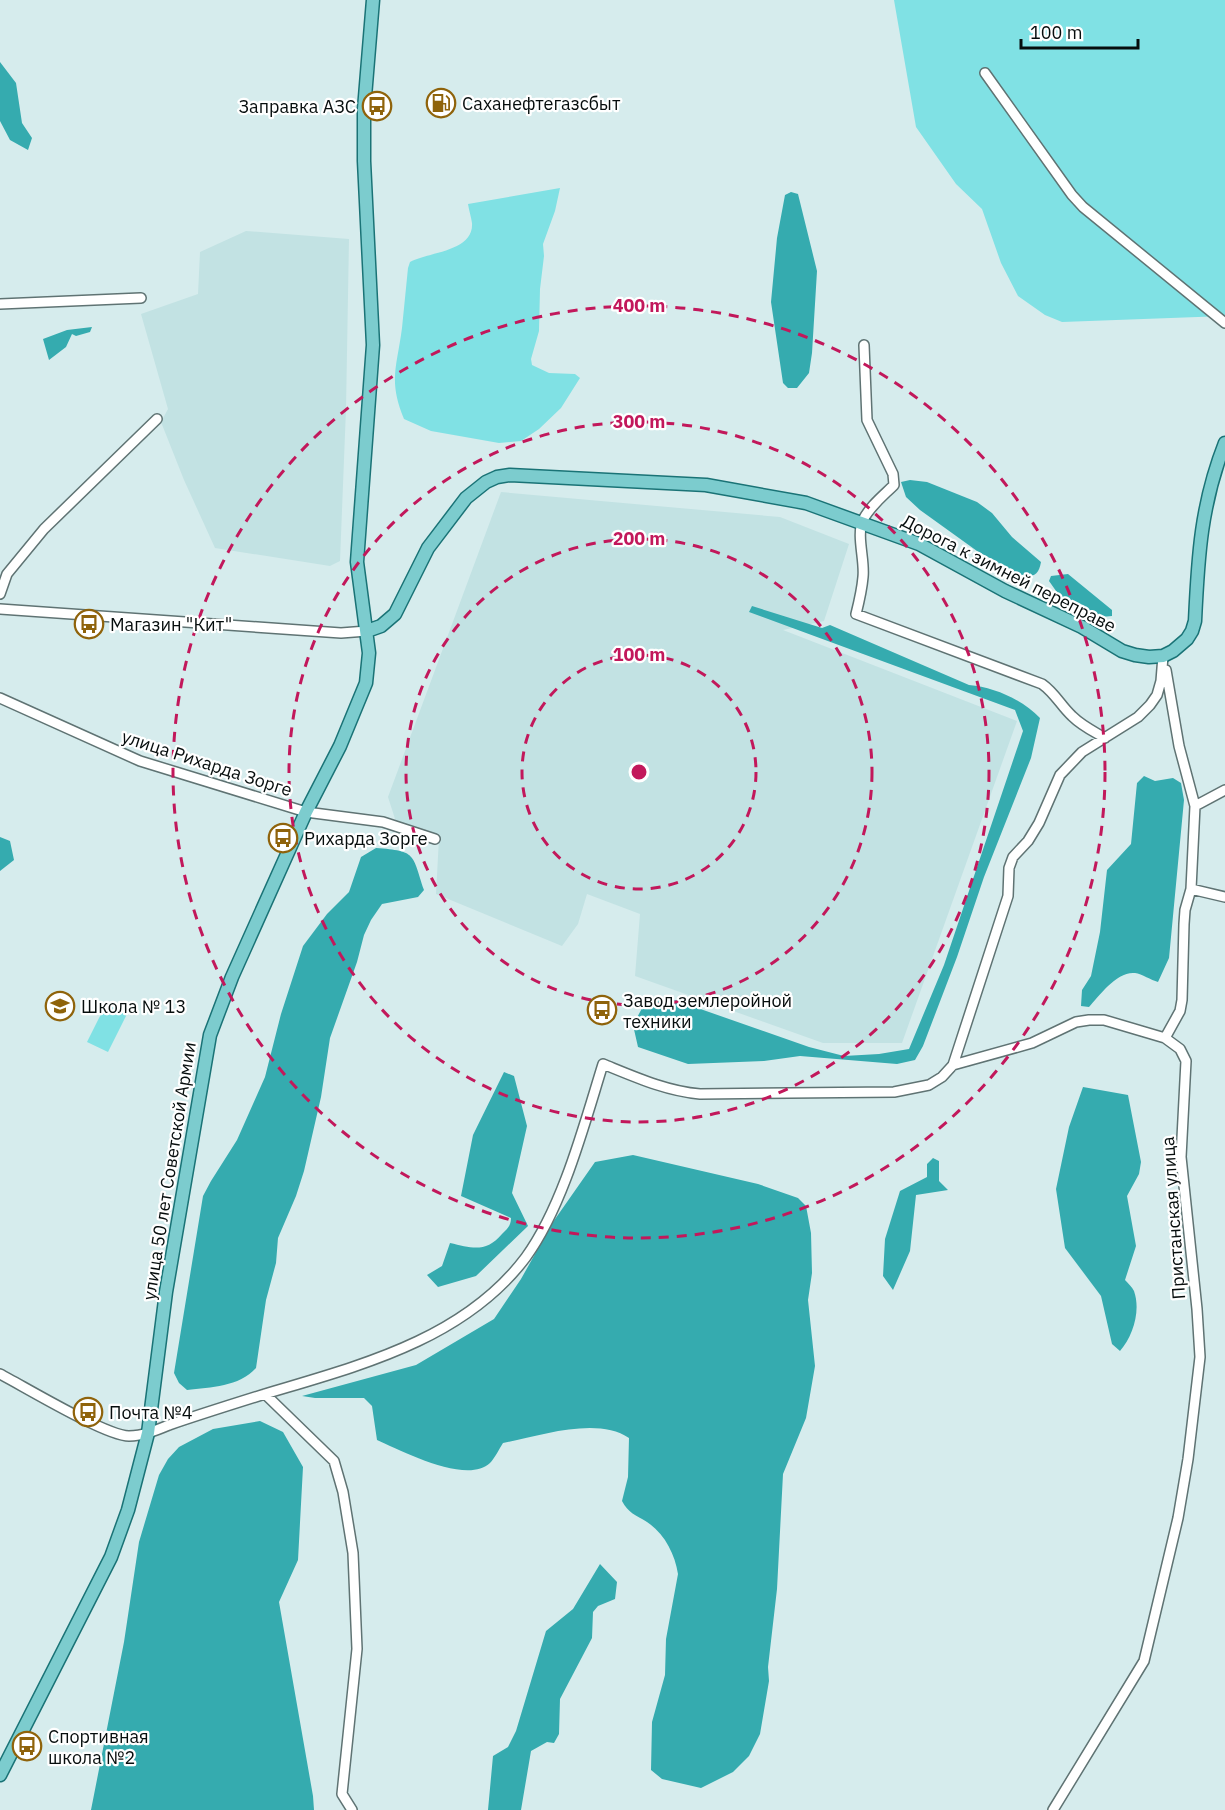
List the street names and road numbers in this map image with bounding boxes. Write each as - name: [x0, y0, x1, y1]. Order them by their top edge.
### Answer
- street label: Дорога к зимней переправе: [898, 509, 1120, 637]
- street label: улица Рихарда Зорге: [119, 725, 295, 801]
- street label: улица 50 лет Советской Армии: [137, 1040, 201, 1302]
- street label: Пристанская улица: [1156, 1135, 1190, 1300]

